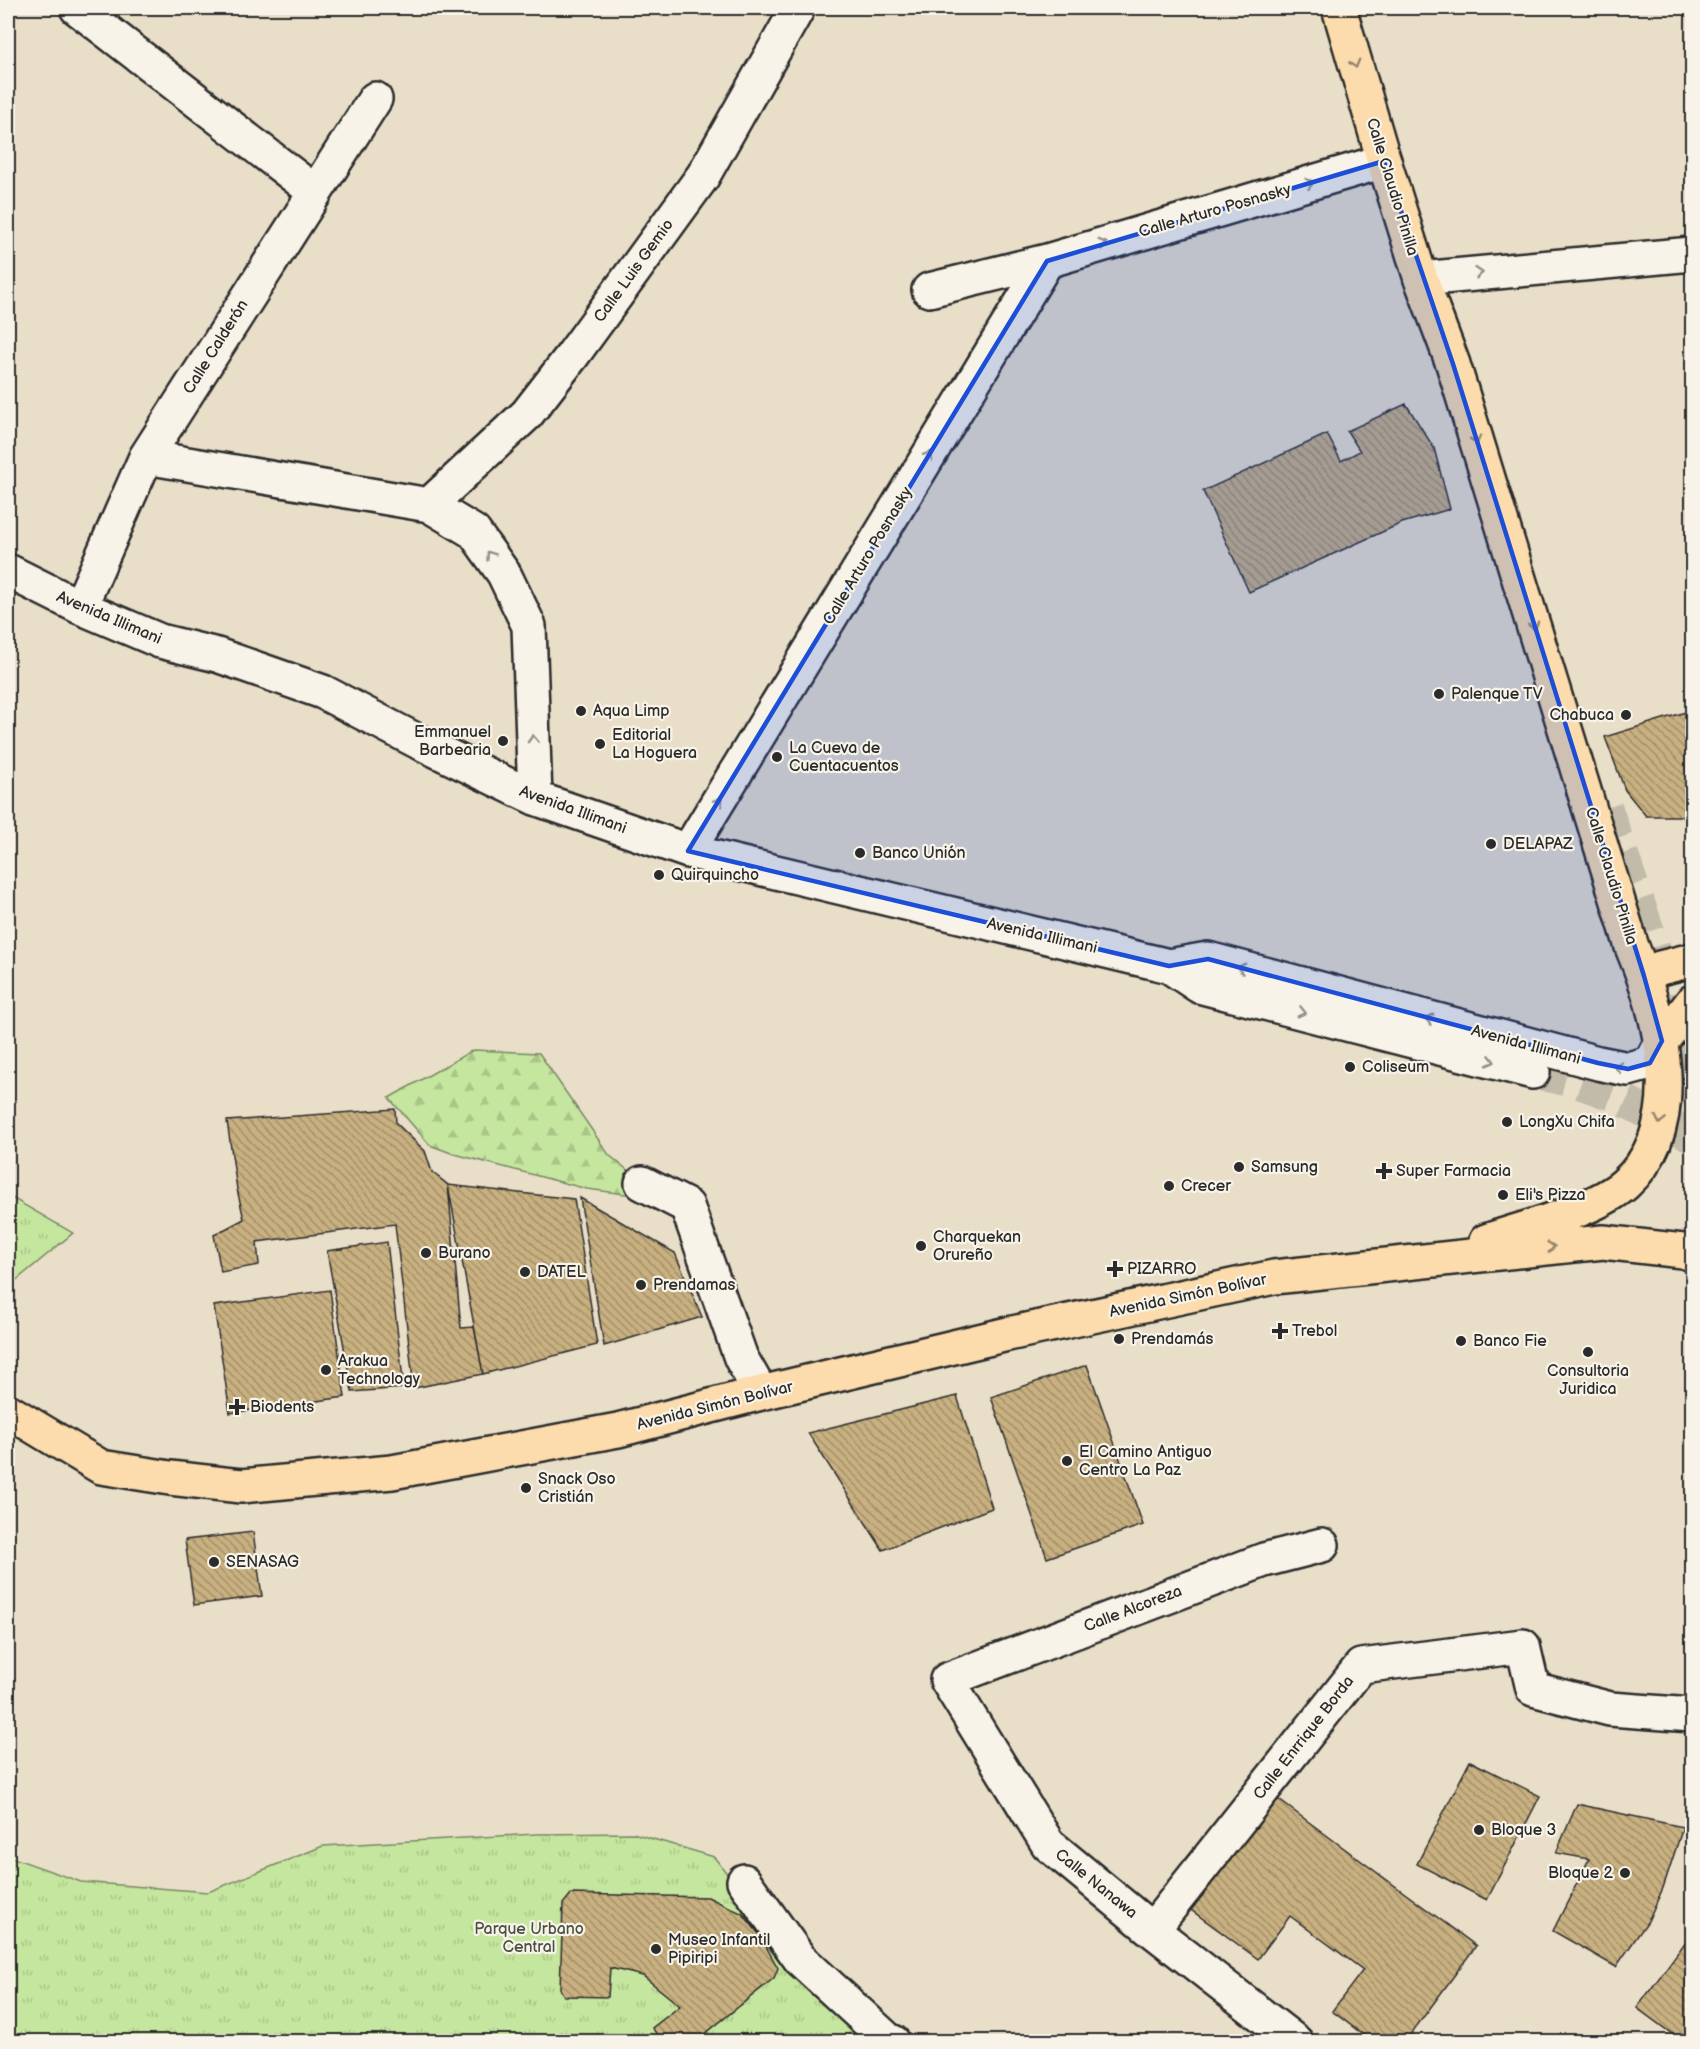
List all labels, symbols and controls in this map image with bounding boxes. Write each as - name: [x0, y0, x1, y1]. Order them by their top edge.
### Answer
- one-way arrow: [1348, 58, 1360, 69]
- street label: Calle Claudio Pinilla: [1362, 116, 1422, 258]
- one-way arrow: [1304, 178, 1315, 190]
- street label: Calle Arturo Posnasky: [1137, 180, 1294, 242]
- street label: Calle Luis Gemio: [590, 216, 678, 326]
- one-way arrow: [1097, 239, 1108, 251]
- one-way arrow: [1474, 267, 1483, 280]
- street label: Calle Calderón: [179, 296, 253, 398]
- one-way arrow: [1469, 434, 1481, 445]
- one-way arrow: [921, 451, 933, 461]
- street label: Calle Arturo Posnasky: [819, 483, 917, 628]
- one-way arrow: [486, 550, 497, 561]
- street label: Avenida Illimani: [53, 587, 165, 649]
- one-way arrow: [1526, 620, 1539, 631]
- place label: Palenque TV: [1451, 685, 1543, 704]
- marker: Palenque TV: [1432, 687, 1446, 701]
- place label: Aqua Limp: [593, 702, 670, 721]
- marker: Aqua Limp: [574, 704, 588, 718]
- place label: Chabuca: [1549, 706, 1614, 725]
- marker: Chabuca: [1619, 708, 1633, 722]
- place label: Emmanuel Barbearia: [414, 723, 491, 760]
- place label: Editorial La Hoguera: [612, 726, 697, 763]
- marker: Emmanuel Barbearia: [496, 734, 510, 748]
- one-way arrow: [527, 735, 539, 744]
- marker: Editorial La Hoguera: [593, 737, 607, 751]
- place label: La Cueva de Cuentacuentos: [789, 739, 899, 776]
- marker: La Cueva de Cuentacuentos: [770, 750, 784, 764]
- street label: Avenida Illimani: [517, 782, 629, 838]
- one-way arrow: [711, 797, 723, 807]
- street label: Calle Claudio Pinilla: [1581, 805, 1641, 947]
- place label: DELAPAZ: [1503, 835, 1573, 854]
- marker: DELAPAZ: [1484, 837, 1498, 851]
- place label: Banco Unión: [872, 844, 966, 863]
- marker: Banco Unión: [853, 846, 867, 860]
- place label: Quirquincho: [671, 866, 759, 885]
- marker: Quirquincho: [652, 868, 666, 882]
- street label: Avenida Illimani: [985, 914, 1099, 958]
- one-way arrow: [1236, 962, 1246, 975]
- one-way arrow: [1297, 1005, 1307, 1018]
- one-way arrow: [1424, 1014, 1435, 1026]
- street label: Avenida Illimani: [1469, 1021, 1583, 1069]
- one-way arrow: [1485, 1053, 1495, 1066]
- place label: Coliseum: [1362, 1058, 1429, 1077]
- marker: Coliseum: [1343, 1060, 1357, 1074]
- one-way arrow: [1613, 1061, 1623, 1074]
- place label: LongXu Chifa: [1519, 1113, 1615, 1132]
- marker: LongXu Chifa: [1500, 1115, 1514, 1129]
- one-way arrow: [1654, 1115, 1667, 1125]
- place label: Samsung: [1251, 1158, 1318, 1177]
- marker: Samsung: [1232, 1160, 1246, 1174]
- place label: Super Farmacia: [1396, 1162, 1511, 1181]
- marker: Super Farmacia: [1377, 1164, 1391, 1178]
- place label: Crecer: [1181, 1177, 1231, 1196]
- marker: Crecer: [1162, 1179, 1176, 1193]
- place label: Eli's Pizza: [1515, 1186, 1586, 1205]
- marker: Eli's Pizza: [1496, 1188, 1510, 1202]
- place label: Charquekan Orureño: [933, 1228, 1021, 1265]
- marker: Charquekan Orureño: [914, 1239, 928, 1253]
- one-way arrow: [1547, 1242, 1556, 1254]
- place label: Burano: [438, 1244, 491, 1263]
- marker: Burano: [419, 1246, 433, 1260]
- place label: PIZARRO: [1127, 1260, 1197, 1279]
- marker: PIZARRO: [1108, 1262, 1122, 1276]
- place label: DATEL: [537, 1263, 586, 1282]
- marker: DATEL: [518, 1265, 532, 1279]
- street label: Avenida Simón Bolívar: [1108, 1270, 1269, 1322]
- place label: Prendamas: [653, 1276, 736, 1295]
- marker: Prendamas: [634, 1278, 648, 1292]
- place label: Trebol: [1292, 1322, 1337, 1341]
- marker: Trebol: [1273, 1324, 1287, 1338]
- place label: Prendamás: [1131, 1330, 1214, 1349]
- marker: Prendamás: [1112, 1332, 1126, 1346]
- place label: Banco Fie: [1473, 1332, 1547, 1351]
- marker: Banco Fie: [1454, 1334, 1468, 1348]
- marker: Consultoria Juridica: [1581, 1345, 1595, 1359]
- place label: Arakua Technology: [338, 1352, 421, 1389]
- place label: Consultoria Juridica: [1547, 1362, 1629, 1399]
- marker: Arakua Technology: [319, 1363, 333, 1377]
- street label: Avenida Simón Bolívar: [635, 1377, 795, 1435]
- marker: Biodents: [228, 1398, 246, 1416]
- place label: Biodents: [250, 1398, 314, 1417]
- place label: El Camino Antiguo Centro La Paz: [1079, 1443, 1212, 1480]
- marker: El Camino Antiguo Centro La Paz: [1060, 1454, 1074, 1468]
- place label: Snack Oso Cristián: [538, 1470, 616, 1507]
- marker: Snack Oso Cristián: [519, 1481, 533, 1495]
- place label: SENASAG: [226, 1553, 299, 1572]
- marker: SENASAG: [207, 1555, 221, 1569]
- street label: Calle Alcoreza: [1081, 1582, 1185, 1636]
- street label: Calle Enrrique Borda: [1250, 1672, 1358, 1804]
- place label: Bloque 3: [1491, 1821, 1557, 1840]
- marker: Bloque 3: [1472, 1823, 1486, 1837]
- street label: Calle Nanawa: [1051, 1845, 1141, 1923]
- place label: Bloque 2: [1548, 1864, 1614, 1883]
- marker: Bloque 2: [1618, 1866, 1632, 1880]
- park label: Parque Urbano Central: [474, 1920, 584, 1957]
- place label: Museo Infantil Pipiripi: [668, 1931, 770, 1968]
- marker: Museo Infantil Pipiripi: [649, 1942, 663, 1956]

